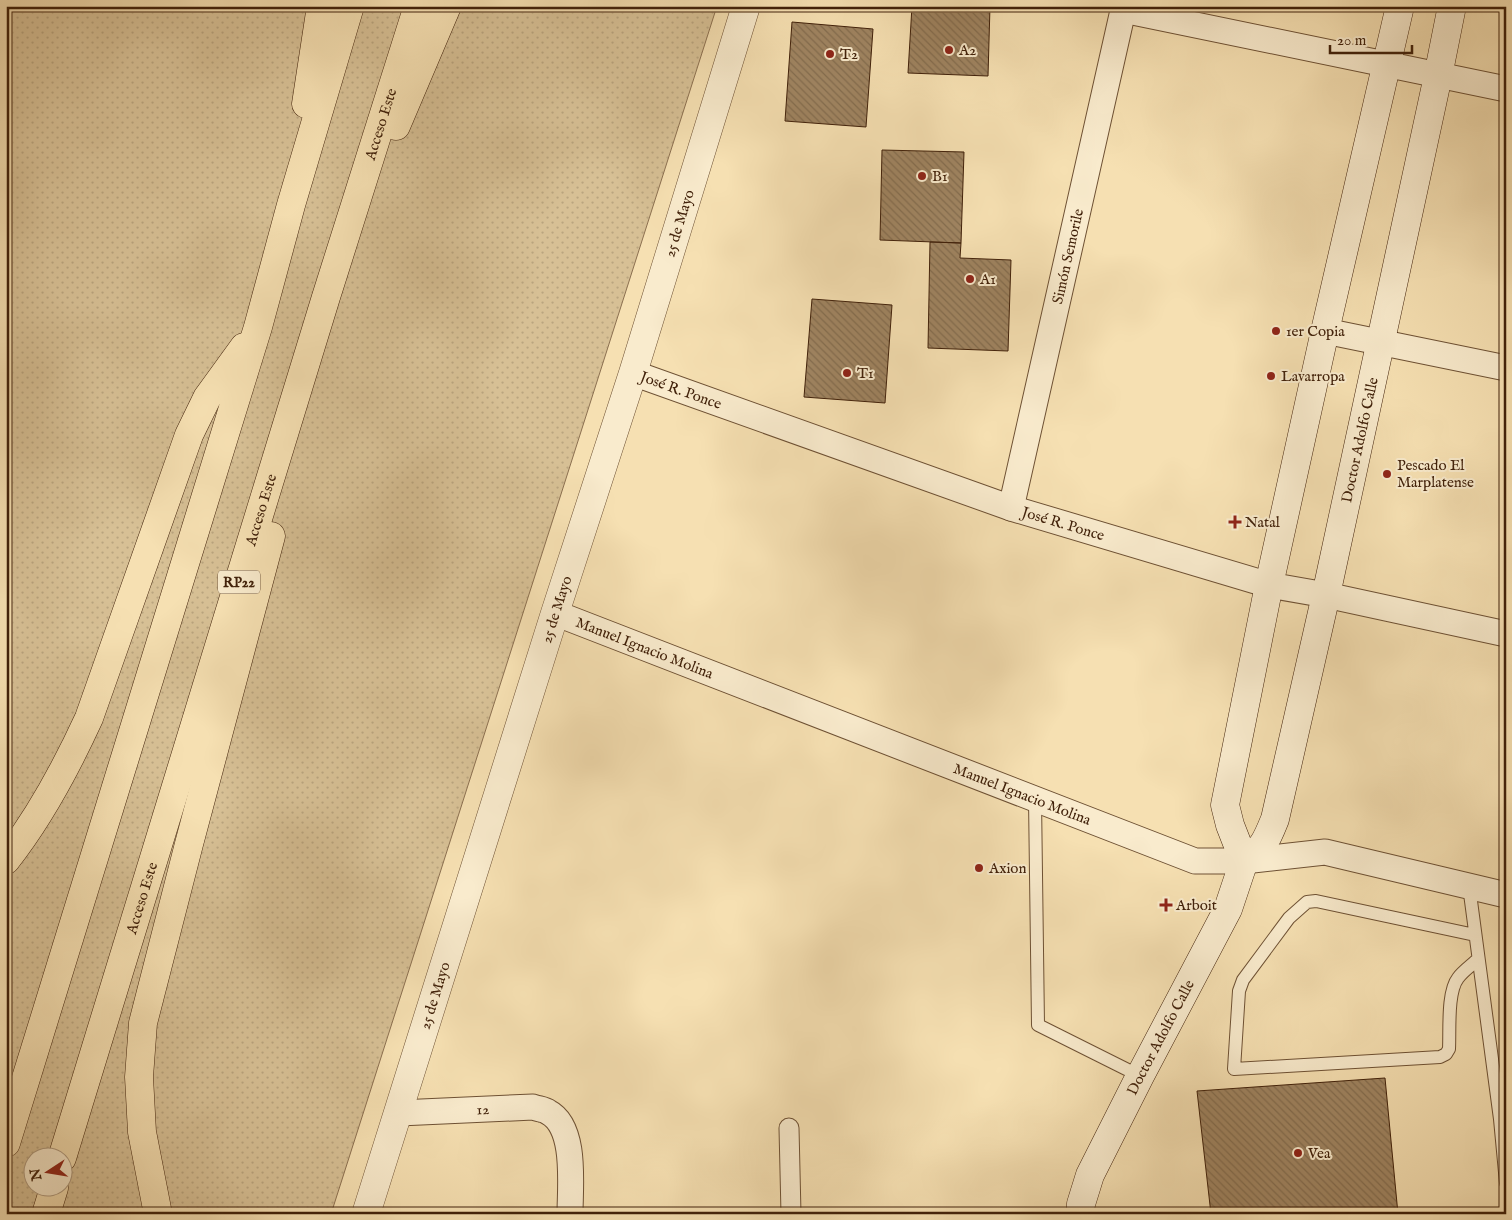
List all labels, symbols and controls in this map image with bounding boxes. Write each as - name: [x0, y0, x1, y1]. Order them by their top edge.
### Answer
- scale bar: [1330, 22, 1412, 54]
- text: 20 m: [1337, 31, 1367, 50]
- place label: A2: [958, 41, 976, 60]
- marker: A2: [943, 44, 955, 56]
- place label: T2: [840, 45, 858, 64]
- marker: T2: [824, 48, 836, 60]
- street label: Acceso Este: [361, 86, 401, 163]
- place label: B1: [932, 167, 948, 186]
- marker: B1: [916, 170, 928, 182]
- street label: 25 de Mayo: [660, 187, 699, 259]
- street label: Simón Semorile: [1048, 207, 1088, 306]
- place label: A1: [979, 270, 996, 289]
- marker: A1: [964, 273, 976, 285]
- place label: 1er Copia: [1286, 322, 1345, 341]
- marker: 1er Copia: [1270, 325, 1282, 337]
- place label: T1: [857, 364, 874, 383]
- street label: José R. Ponce: [636, 367, 724, 414]
- marker: T1: [841, 367, 853, 379]
- place label: Lavarropa: [1281, 367, 1345, 386]
- marker: Lavarropa: [1265, 370, 1277, 382]
- street label: Doctor Adolfo Calle: [1337, 375, 1383, 504]
- place label: Pescado El Marplatense: [1397, 456, 1474, 492]
- marker: Pescado El Marplatense: [1381, 468, 1393, 480]
- street label: Acceso Este: [241, 472, 281, 549]
- street label: José R. Ponce: [1018, 502, 1107, 545]
- place label: Natal: [1245, 513, 1281, 532]
- marker: Natal: [1229, 516, 1241, 528]
- road number: RP22: [218, 570, 260, 594]
- street label: 25 de Mayo: [537, 573, 576, 645]
- street label: Manuel Ignacio Molina: [573, 613, 716, 684]
- street label: Manuel Ignacio Molina: [950, 759, 1094, 830]
- place label: Axion: [988, 859, 1026, 878]
- street label: Acceso Este: [122, 860, 162, 937]
- marker: Axion: [973, 862, 985, 874]
- place label: Arboit: [1175, 896, 1217, 915]
- marker: Arboit: [1160, 899, 1172, 911]
- street label: 25 de Mayo: [416, 960, 455, 1032]
- street label: Doctor Adolfo Calle: [1123, 977, 1199, 1099]
- street label: 12: [476, 1100, 490, 1120]
- place label: Vea: [1307, 1144, 1331, 1163]
- marker: Vea: [1292, 1147, 1304, 1159]
- north arrow: [22, 1148, 72, 1198]
- text: N: [26, 1167, 47, 1183]

